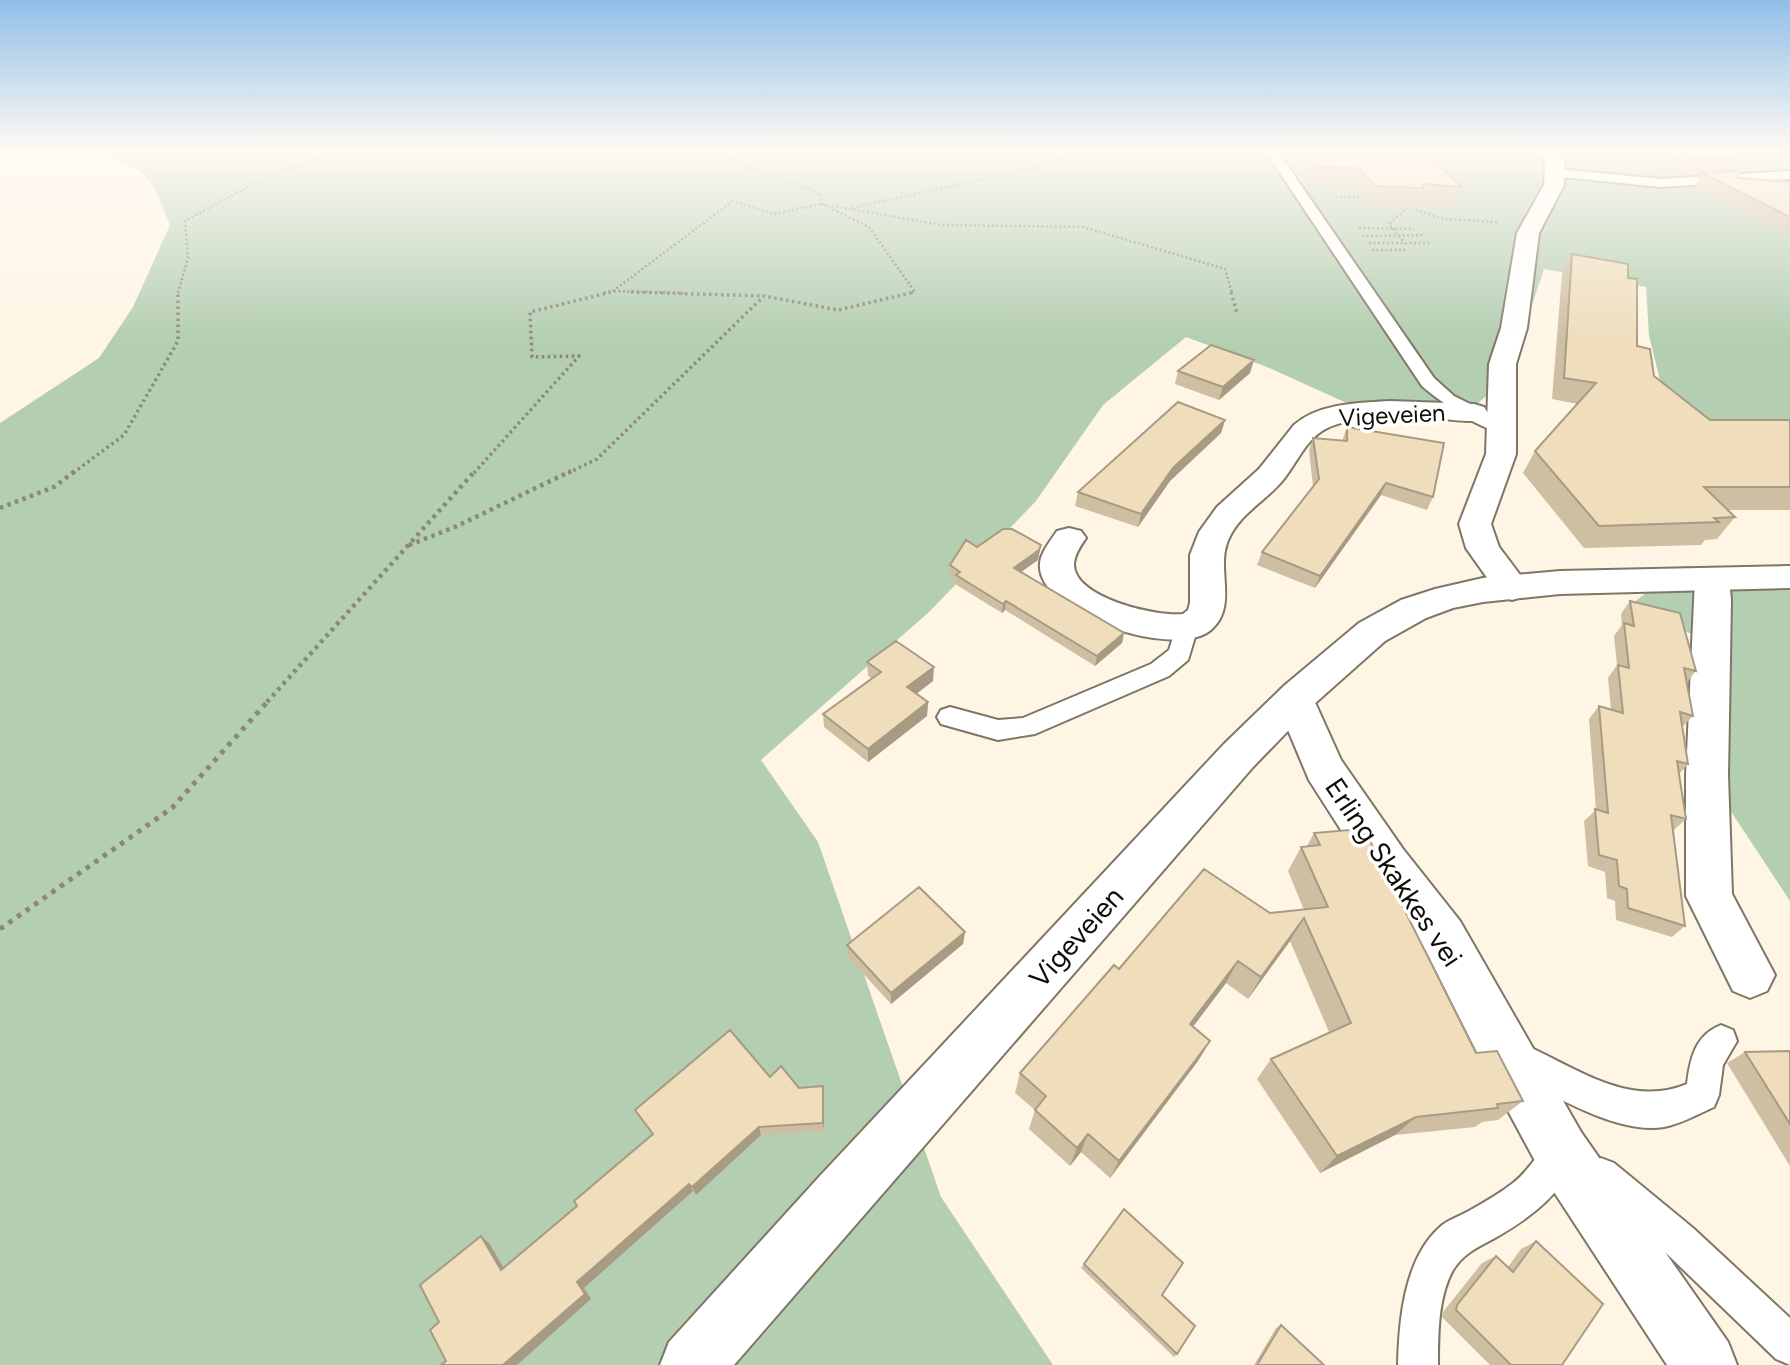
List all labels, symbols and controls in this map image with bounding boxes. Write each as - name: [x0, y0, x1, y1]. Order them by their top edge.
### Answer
- street label: Vigeveien: [1338, 398, 1446, 432]
- street label: Erling Skakkes vei: [1318, 771, 1470, 973]
- street label: Vigeveien: [1022, 879, 1130, 995]

